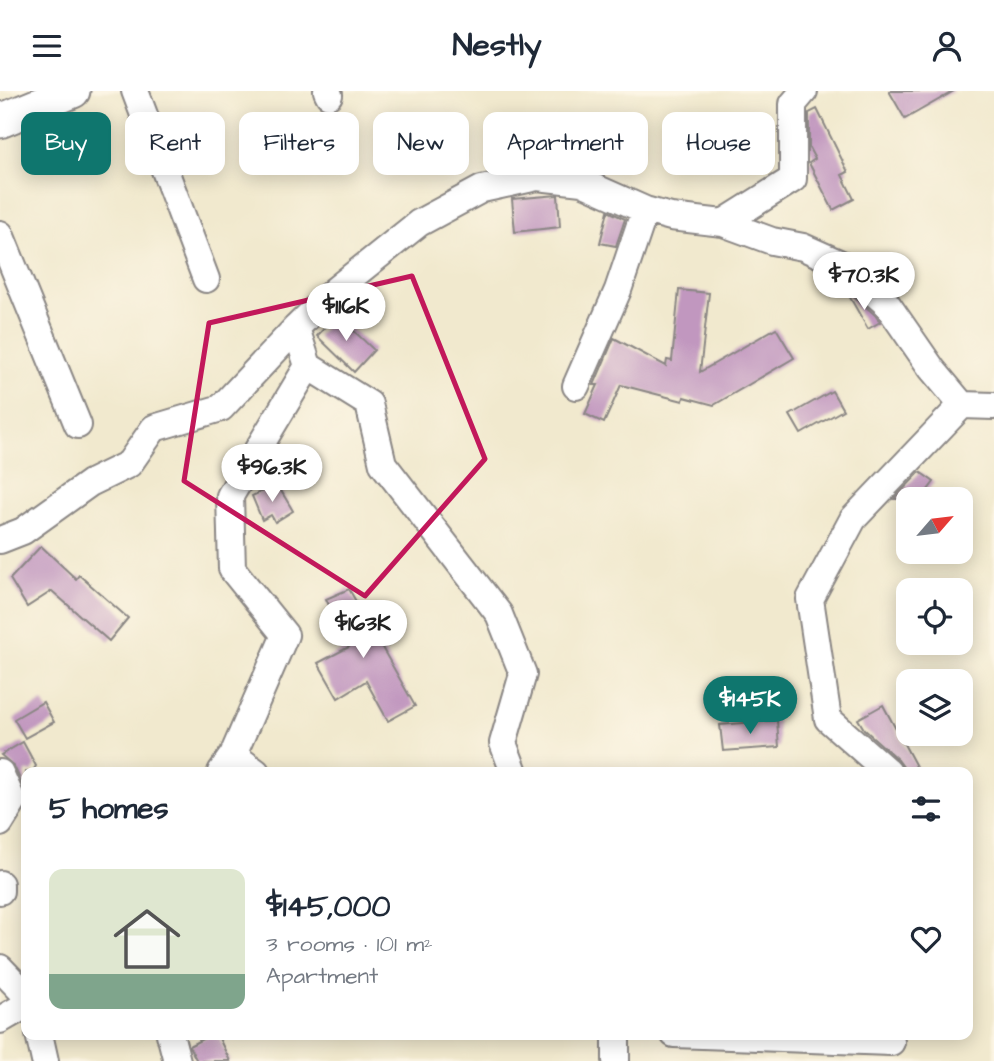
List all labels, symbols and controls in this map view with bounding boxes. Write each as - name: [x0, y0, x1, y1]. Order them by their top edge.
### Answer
- text: Nestly: [453, 23, 541, 68]
- icon: menu: [28, 27, 66, 65]
- icon: person: [928, 27, 966, 65]
- chip: Buy: [21, 112, 111, 175]
- chip: Rent: [125, 112, 225, 175]
- chip: Filters: [239, 112, 359, 175]
- chip: New: [373, 112, 469, 175]
- chip: Apartment: [483, 112, 648, 175]
- chip: House: [662, 112, 775, 175]
- pin: $70.3K: [807, 253, 921, 312]
- text: $70.3K: [829, 259, 899, 291]
- pin: $116K: [297, 283, 395, 343]
- text: $116K: [322, 290, 370, 322]
- pin: $96.3K: [215, 445, 329, 504]
- text: $96.3K: [237, 451, 307, 483]
- north arrow: [896, 487, 973, 563]
- map controls: [896, 487, 973, 746]
- button: locate: [896, 578, 973, 655]
- pin: $163K: [314, 601, 412, 660]
- text: $163K: [335, 607, 391, 639]
- button: layers: [896, 669, 973, 746]
- pin: $145K: [701, 677, 799, 736]
- text: $145K: [719, 683, 781, 715]
- text: 5 homes: [49, 788, 169, 830]
- icon: filters: [907, 790, 945, 828]
- text: $145,000: [266, 886, 390, 928]
- icon: home: [105, 897, 189, 981]
- icon: heart: [907, 920, 945, 958]
- text: 3 rooms · 101 m²: [266, 928, 433, 960]
- text: Apartment: [266, 960, 378, 992]

